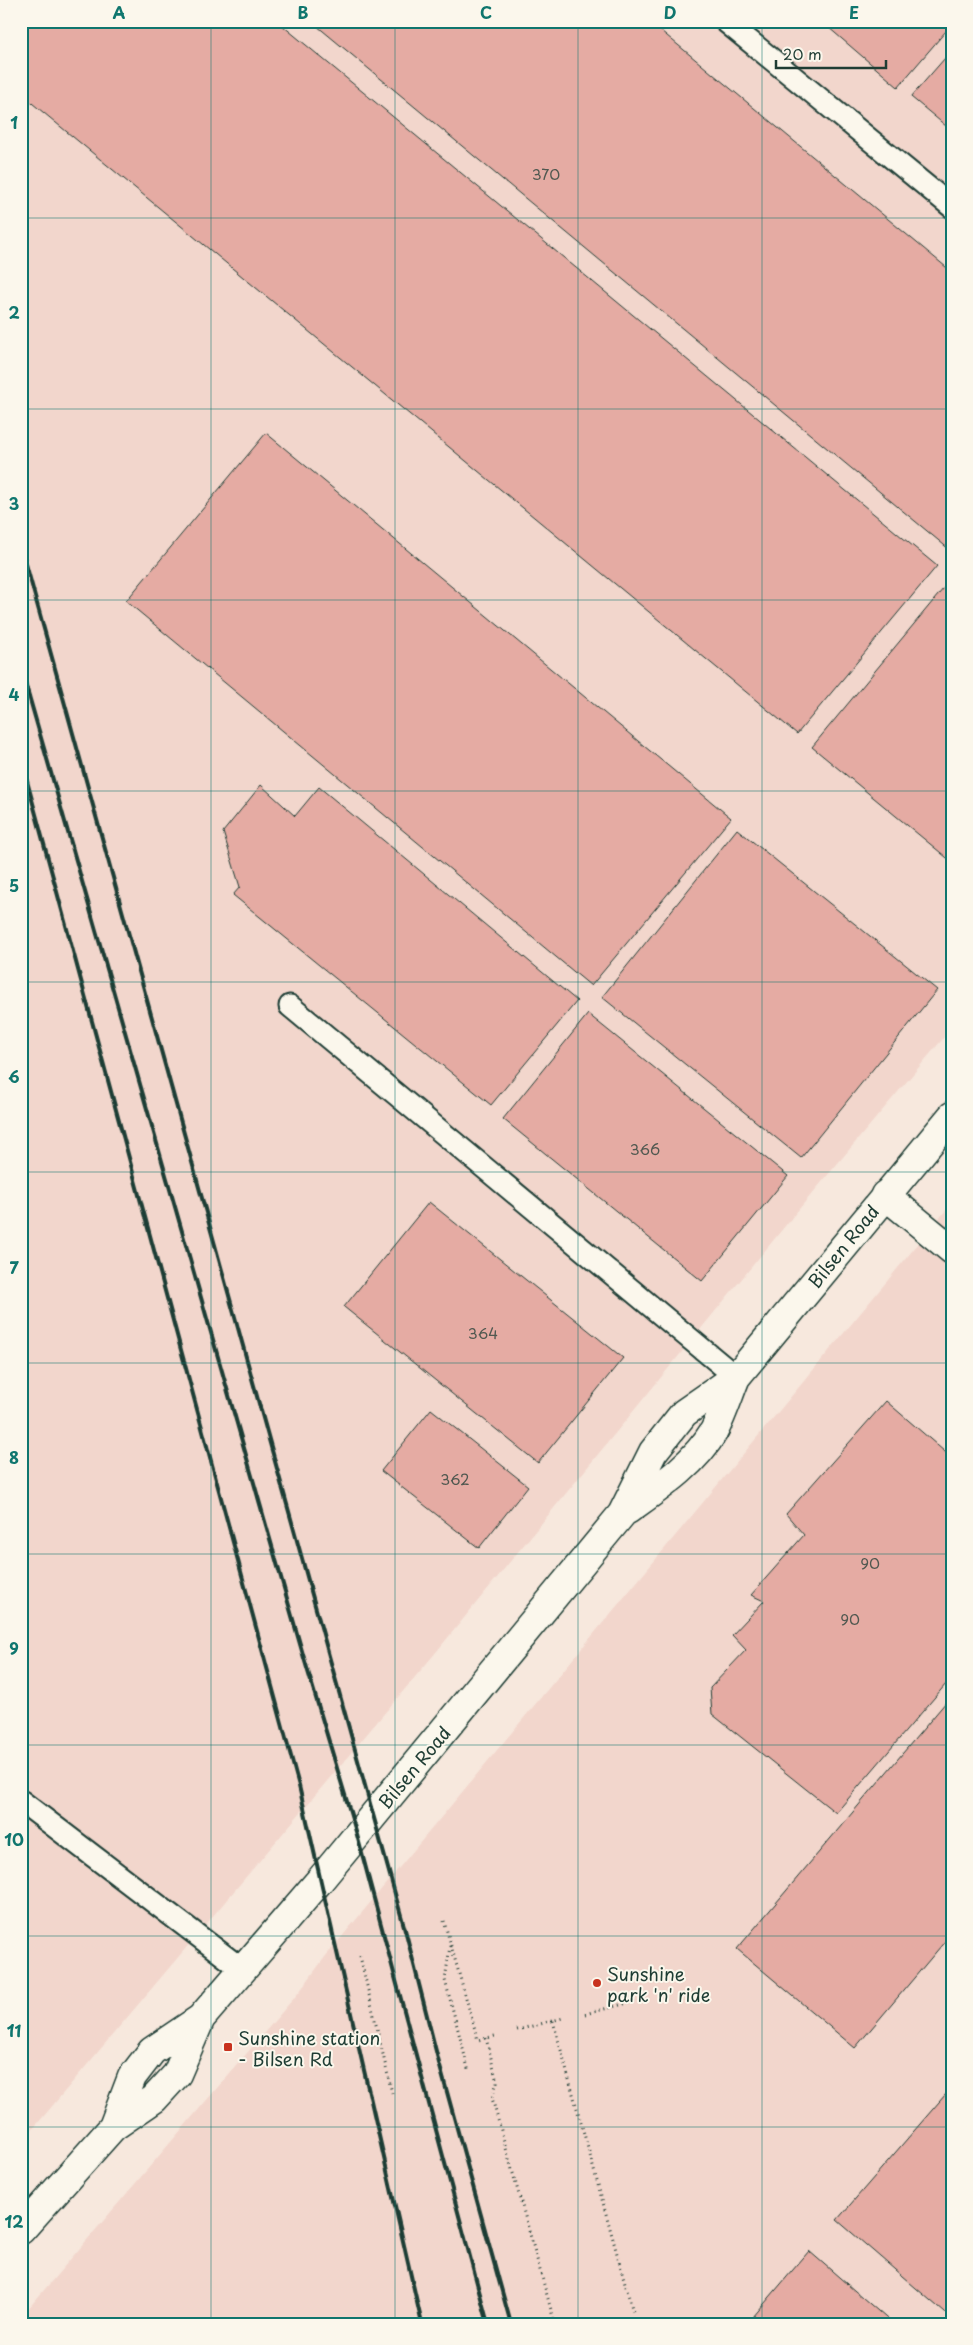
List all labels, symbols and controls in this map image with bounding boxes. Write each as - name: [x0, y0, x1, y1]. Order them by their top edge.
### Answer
- text: A: [113, 0, 126, 24]
- text: B: [298, 0, 309, 24]
- text: C: [480, 0, 492, 24]
- text: D: [664, 0, 676, 24]
- text: E: [849, 0, 859, 24]
- scale bar: [776, 38, 886, 70]
- text: 20 m: [783, 42, 822, 65]
- text: 1: [10, 110, 18, 134]
- house number: 370: [532, 162, 560, 185]
- text: 2: [8, 300, 20, 324]
- text: 3: [9, 491, 19, 515]
- text: 4: [9, 682, 20, 706]
- text: 5: [9, 873, 19, 897]
- text: 6: [8, 1064, 20, 1088]
- house number: 366: [630, 1137, 660, 1160]
- street label: Bilsen Road: [801, 1199, 885, 1293]
- text: 7: [9, 1255, 19, 1279]
- house number: 364: [468, 1321, 498, 1344]
- text: 8: [9, 1445, 19, 1469]
- house number: 362: [440, 1467, 470, 1490]
- house number: 90: [860, 1551, 880, 1574]
- house number: 90: [840, 1607, 860, 1630]
- text: 9: [9, 1636, 19, 1660]
- street label: Bilsen Road: [371, 1720, 457, 1814]
- text: 10: [4, 1827, 24, 1851]
- place label: Sunshine park 'n' ride: [607, 1960, 710, 2008]
- marker: Sunshine park 'n' ride: [591, 1977, 603, 1989]
- text: 11: [7, 2018, 21, 2042]
- place label: Sunshine station - Bilsen Rd: [238, 2024, 380, 2072]
- marker: Sunshine station - Bilsen Rd: [222, 2041, 234, 2053]
- text: 12: [5, 2209, 23, 2233]

